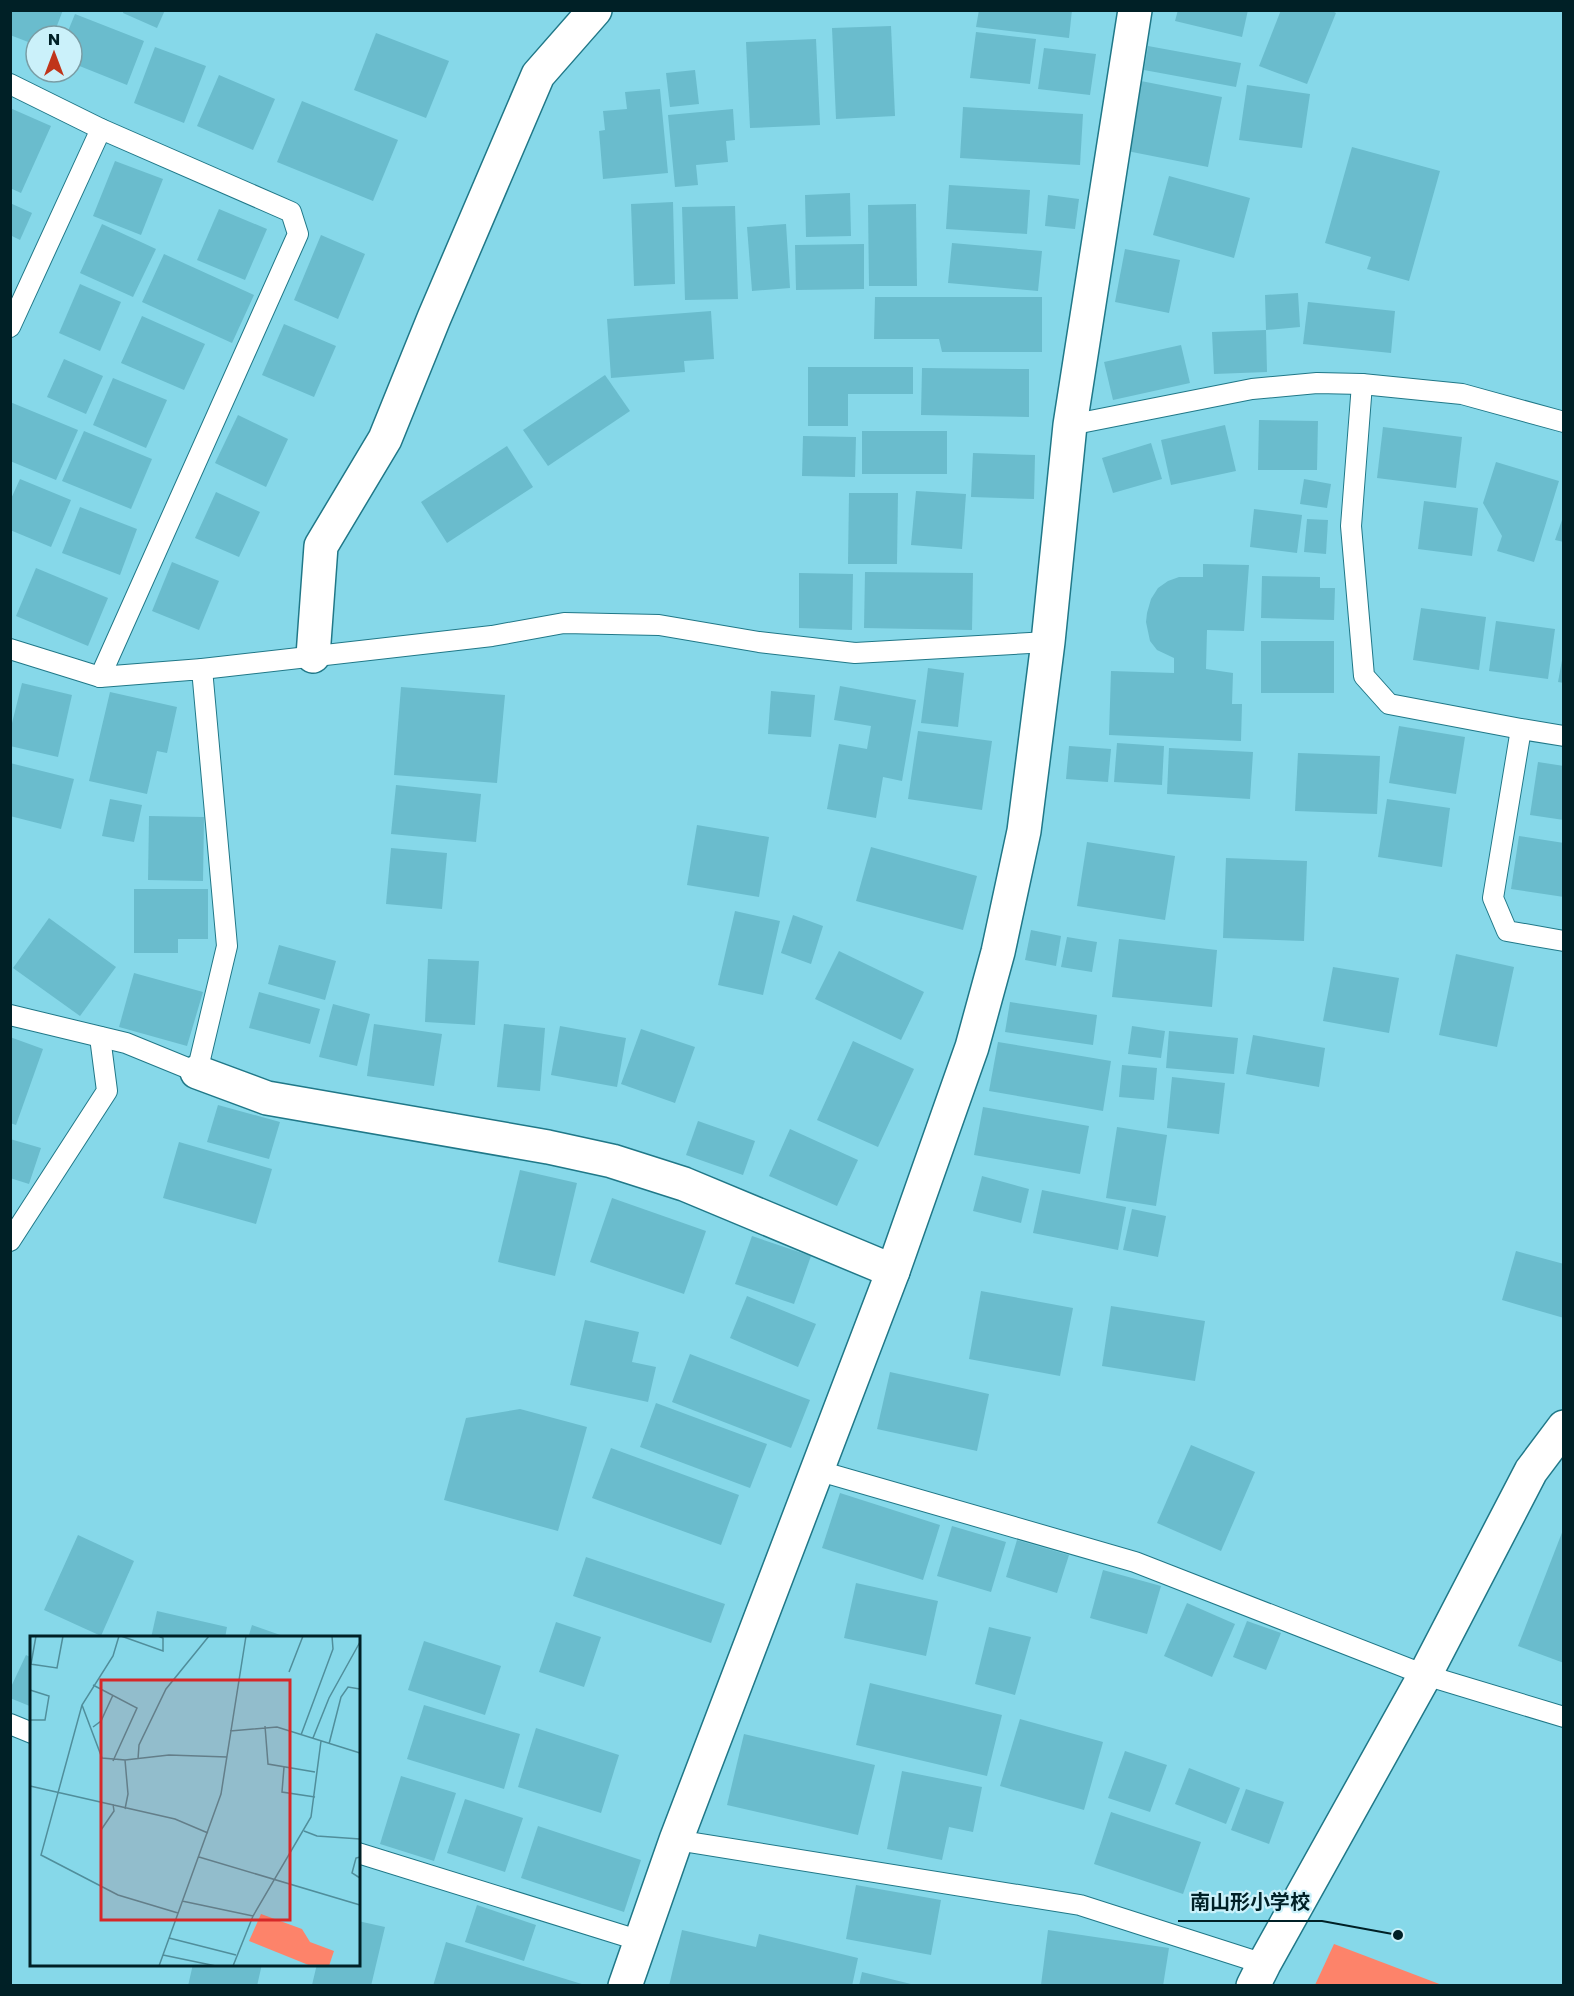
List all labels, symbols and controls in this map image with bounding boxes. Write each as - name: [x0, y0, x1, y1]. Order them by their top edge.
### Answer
- north arrow: [24, 24, 84, 84]
- text: N: [48, 28, 60, 51]
- inset map: [30, 1636, 360, 1966]
- callout: 南山形小学校: [1178, 1883, 1322, 1921]
- text: 南山形小学校: [1190, 1888, 1310, 1916]

